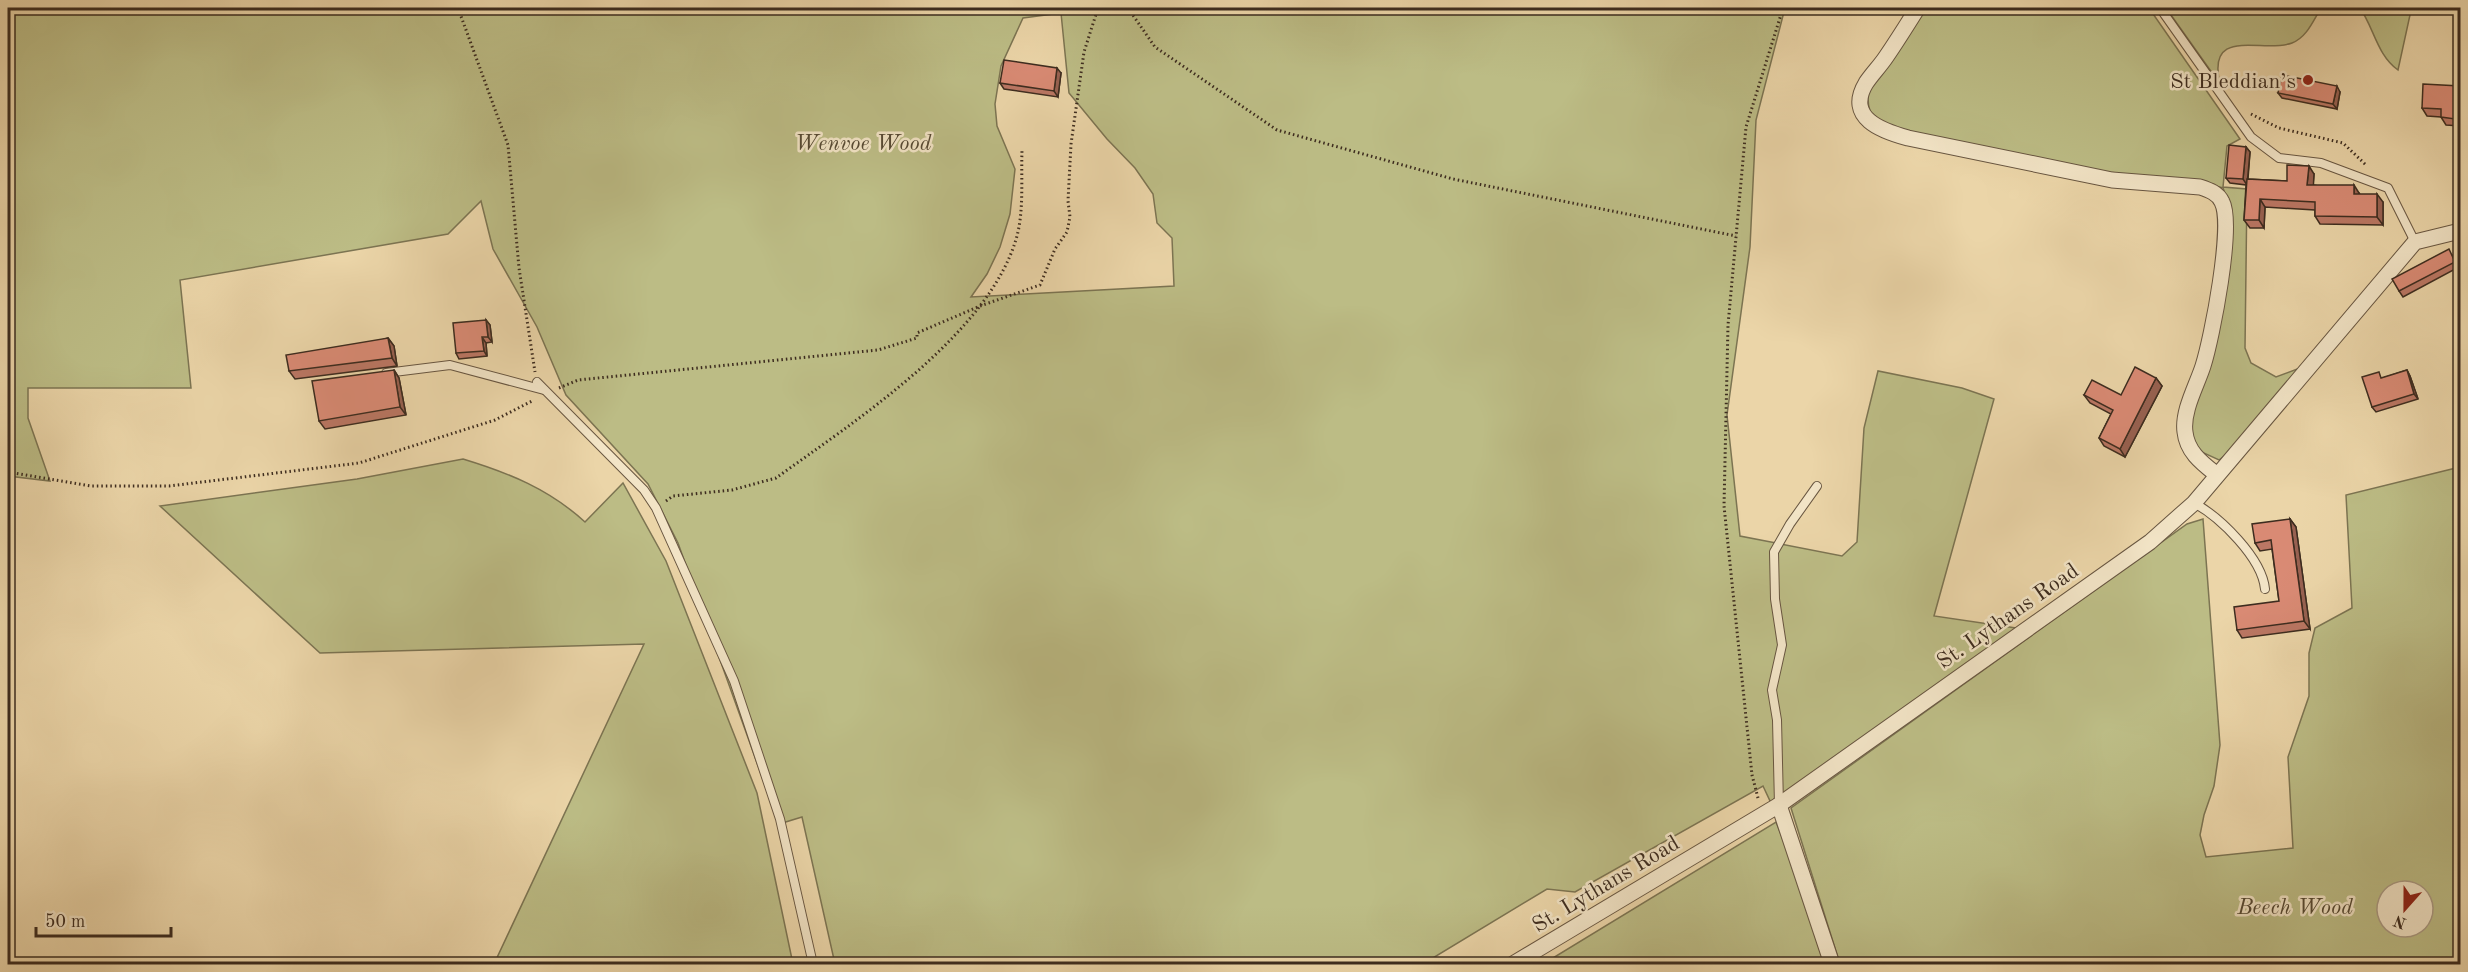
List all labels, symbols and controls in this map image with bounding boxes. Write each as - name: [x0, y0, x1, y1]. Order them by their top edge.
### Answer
- place label: St Bleddian’s: [2170, 71, 2296, 93]
- marker: St Bleddian’s: [2301, 73, 2315, 87]
- park label: Wenvoe Wood: [795, 133, 932, 155]
- street label: St. Lythans Road: [1933, 560, 2083, 674]
- street label: St. Lythans Road: [1529, 832, 1683, 937]
- north arrow: [2375, 879, 2435, 939]
- park label: Beech Wood: [2236, 897, 2353, 919]
- scale bar: [36, 900, 171, 938]
- text: N: [2391, 911, 2409, 931]
- text: 50 m: [45, 913, 85, 931]

